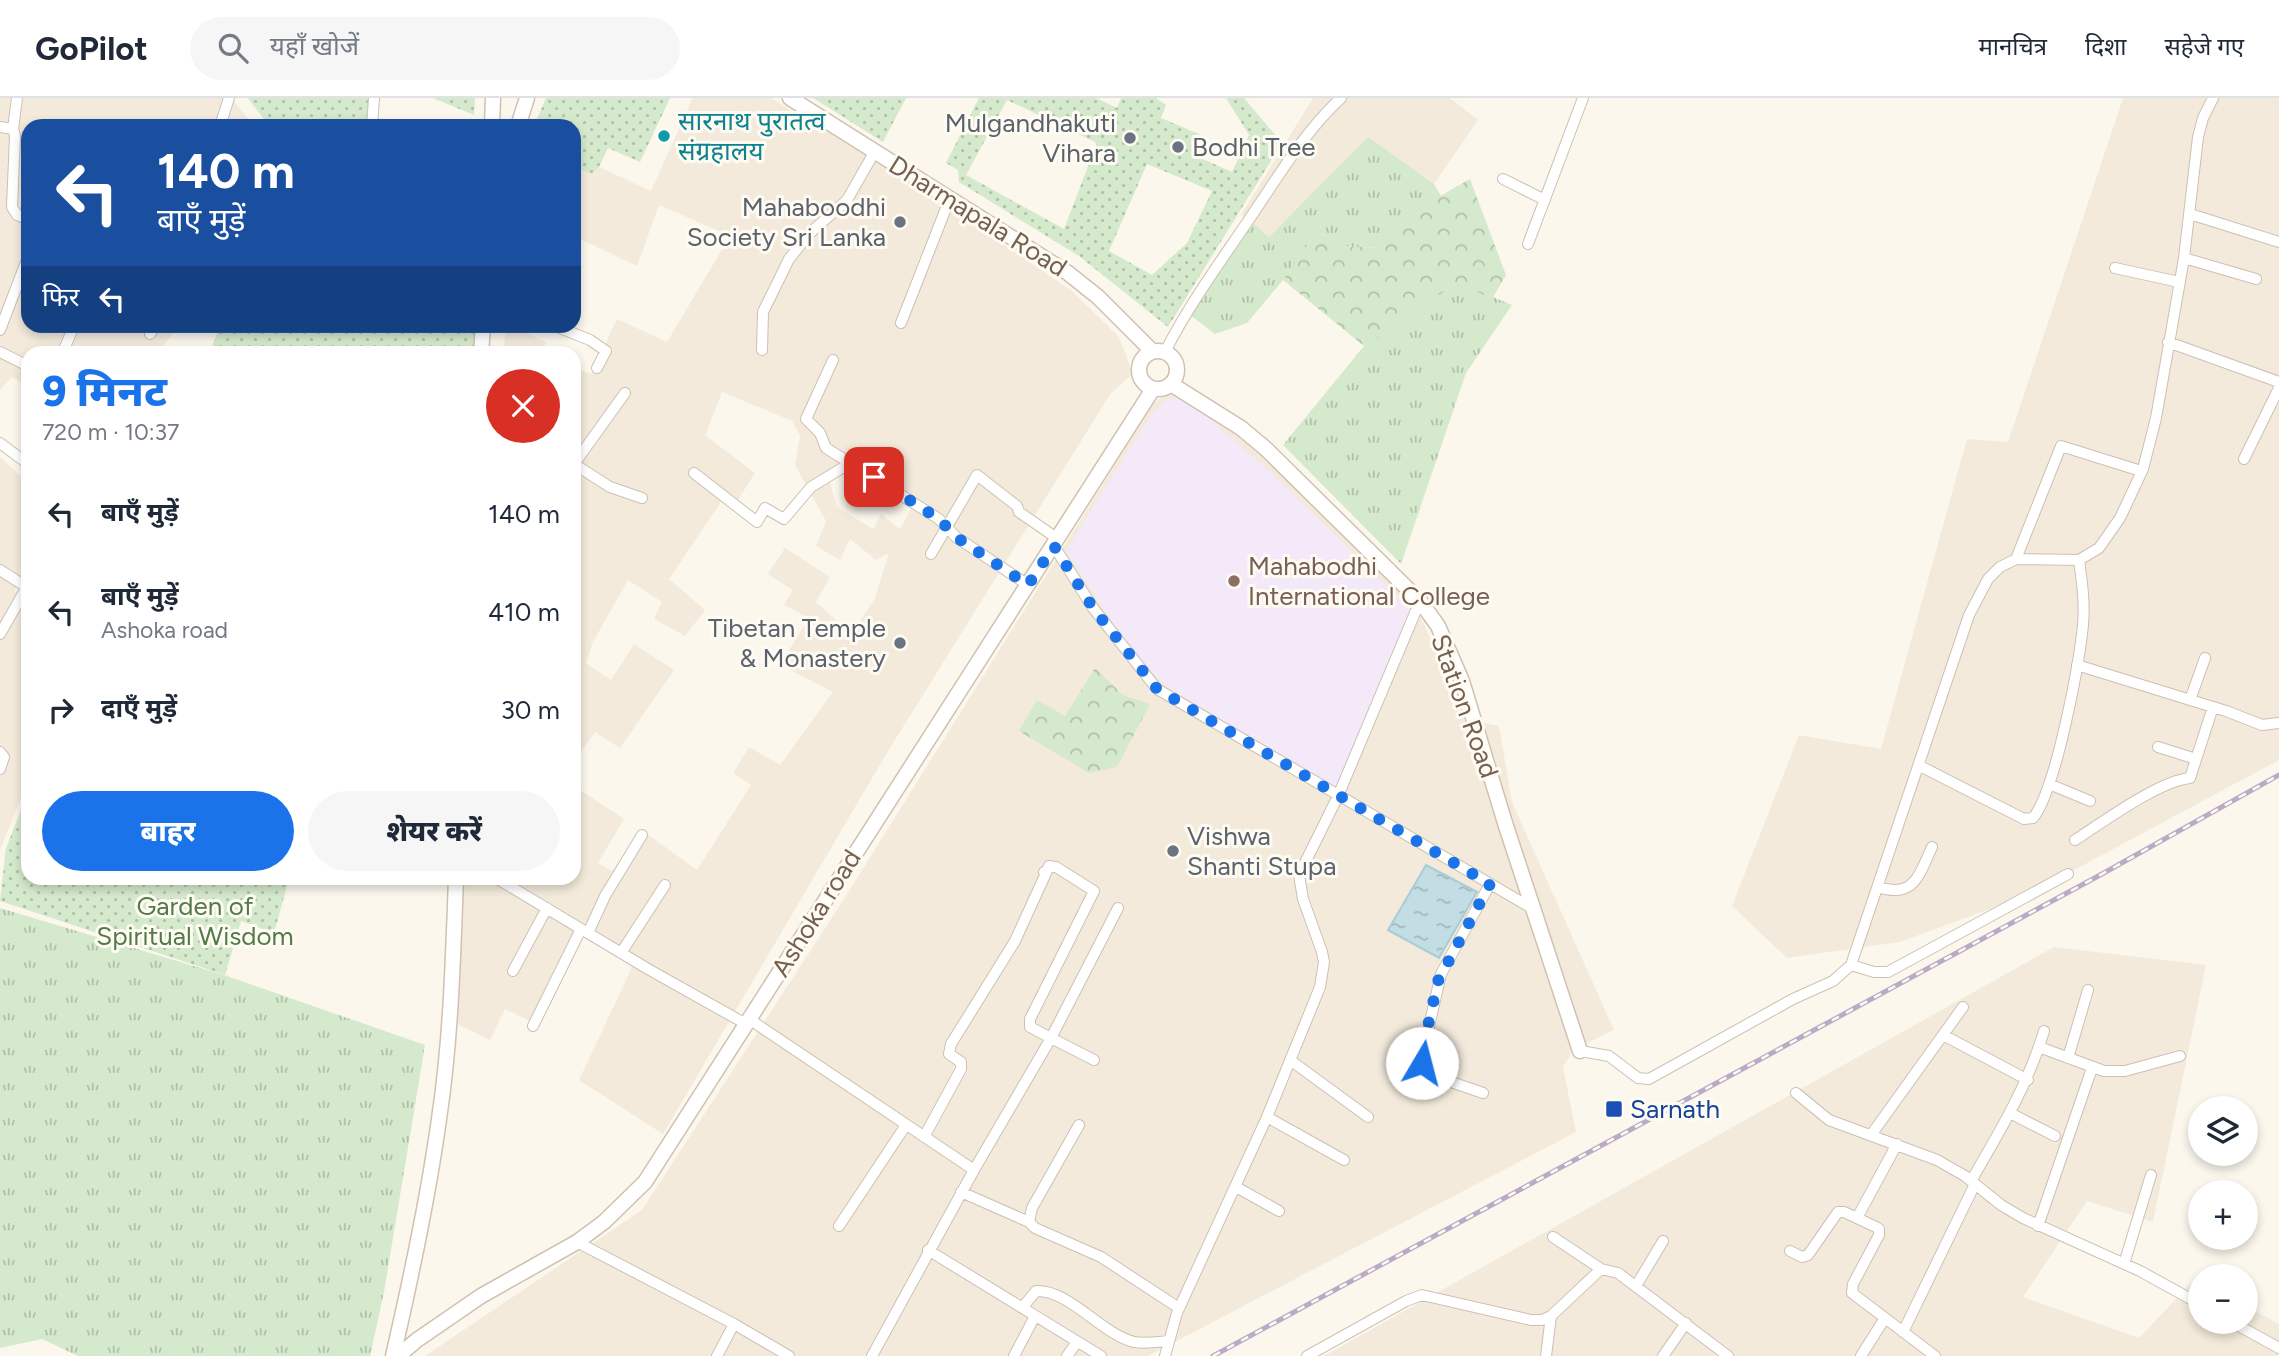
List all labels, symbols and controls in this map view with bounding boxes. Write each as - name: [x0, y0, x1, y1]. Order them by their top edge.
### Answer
- search box: [190, 17, 680, 80]
- text: GoPilot: [35, 29, 148, 68]
- icon: search: [214, 29, 252, 67]
- text: यहाँ खोजें: [270, 30, 359, 62]
- text: मानचित्र: [1978, 32, 2047, 61]
- text: दिशा: [2085, 32, 2127, 61]
- text: सहेजे गए: [2165, 32, 2244, 61]
- place label: सारनाथ पुरातत्व संग्रहालय: [678, 105, 826, 167]
- place label: Mulgandhakuti Vihara: [945, 107, 1116, 169]
- marker: सारनाथ पुरातत्व संग्रहालय: [656, 128, 672, 144]
- marker: Mulgandhakuti Vihara: [1122, 130, 1138, 146]
- place label: Bodhi Tree: [1192, 131, 1315, 163]
- marker: Bodhi Tree: [1170, 139, 1186, 155]
- text: 140 m: [157, 141, 295, 200]
- icon: left: [42, 147, 133, 238]
- street label: Dharmapala Road: [883, 148, 1073, 284]
- place label: Mahaboodhi Society Sri Lanka: [687, 191, 886, 253]
- text: बाएँ मुड़ें: [157, 201, 245, 239]
- marker: Mahaboodhi Society Sri Lanka: [892, 214, 908, 230]
- icon: left: [93, 280, 131, 318]
- text: फिर: [42, 281, 79, 313]
- text: 9 मिनट: [42, 366, 167, 417]
- button: close: [486, 369, 560, 443]
- text: 720 m · 10:37: [42, 418, 179, 446]
- pin: [844, 447, 904, 507]
- icon: arrive: [855, 458, 893, 496]
- icon: left: [42, 495, 80, 533]
- text: बाएँ मुड़ें: [101, 496, 178, 528]
- text: 140 m: [488, 498, 560, 530]
- place label: Mahabodhi International College: [1248, 550, 1490, 612]
- marker: Mahabodhi International College: [1226, 573, 1242, 589]
- text: बाएँ मुड़ें: [101, 580, 178, 612]
- icon: left: [42, 593, 80, 631]
- text: 410 m: [488, 596, 560, 628]
- place label: Tibetan Temple & Monastery: [708, 612, 886, 674]
- text: Ashoka road: [101, 616, 228, 644]
- street label: Station Road: [1424, 630, 1506, 782]
- marker: Tibetan Temple & Monastery: [892, 635, 908, 651]
- icon: right: [42, 691, 80, 729]
- text: दाएँ मुड़ें: [101, 692, 177, 724]
- text: 30 m: [501, 694, 560, 726]
- button: बाहर: [42, 791, 294, 871]
- button: शेयर करें: [308, 791, 560, 871]
- place label: Vishwa Shanti Stupa: [1187, 820, 1336, 882]
- marker: Vishwa Shanti Stupa: [1165, 843, 1181, 859]
- street label: Ashoka road: [764, 844, 868, 982]
- park label: Garden of Spiritual Wisdom: [96, 890, 294, 952]
- position arrow: [1385, 1026, 1459, 1100]
- place label: Sarnath: [1630, 1093, 1720, 1125]
- map controls: [2188, 1096, 2258, 1334]
- button: layers: [2188, 1096, 2258, 1166]
- marker: Sarnath: [1604, 1099, 1624, 1119]
- button: +: [2188, 1180, 2258, 1250]
- button: −: [2188, 1264, 2258, 1334]

